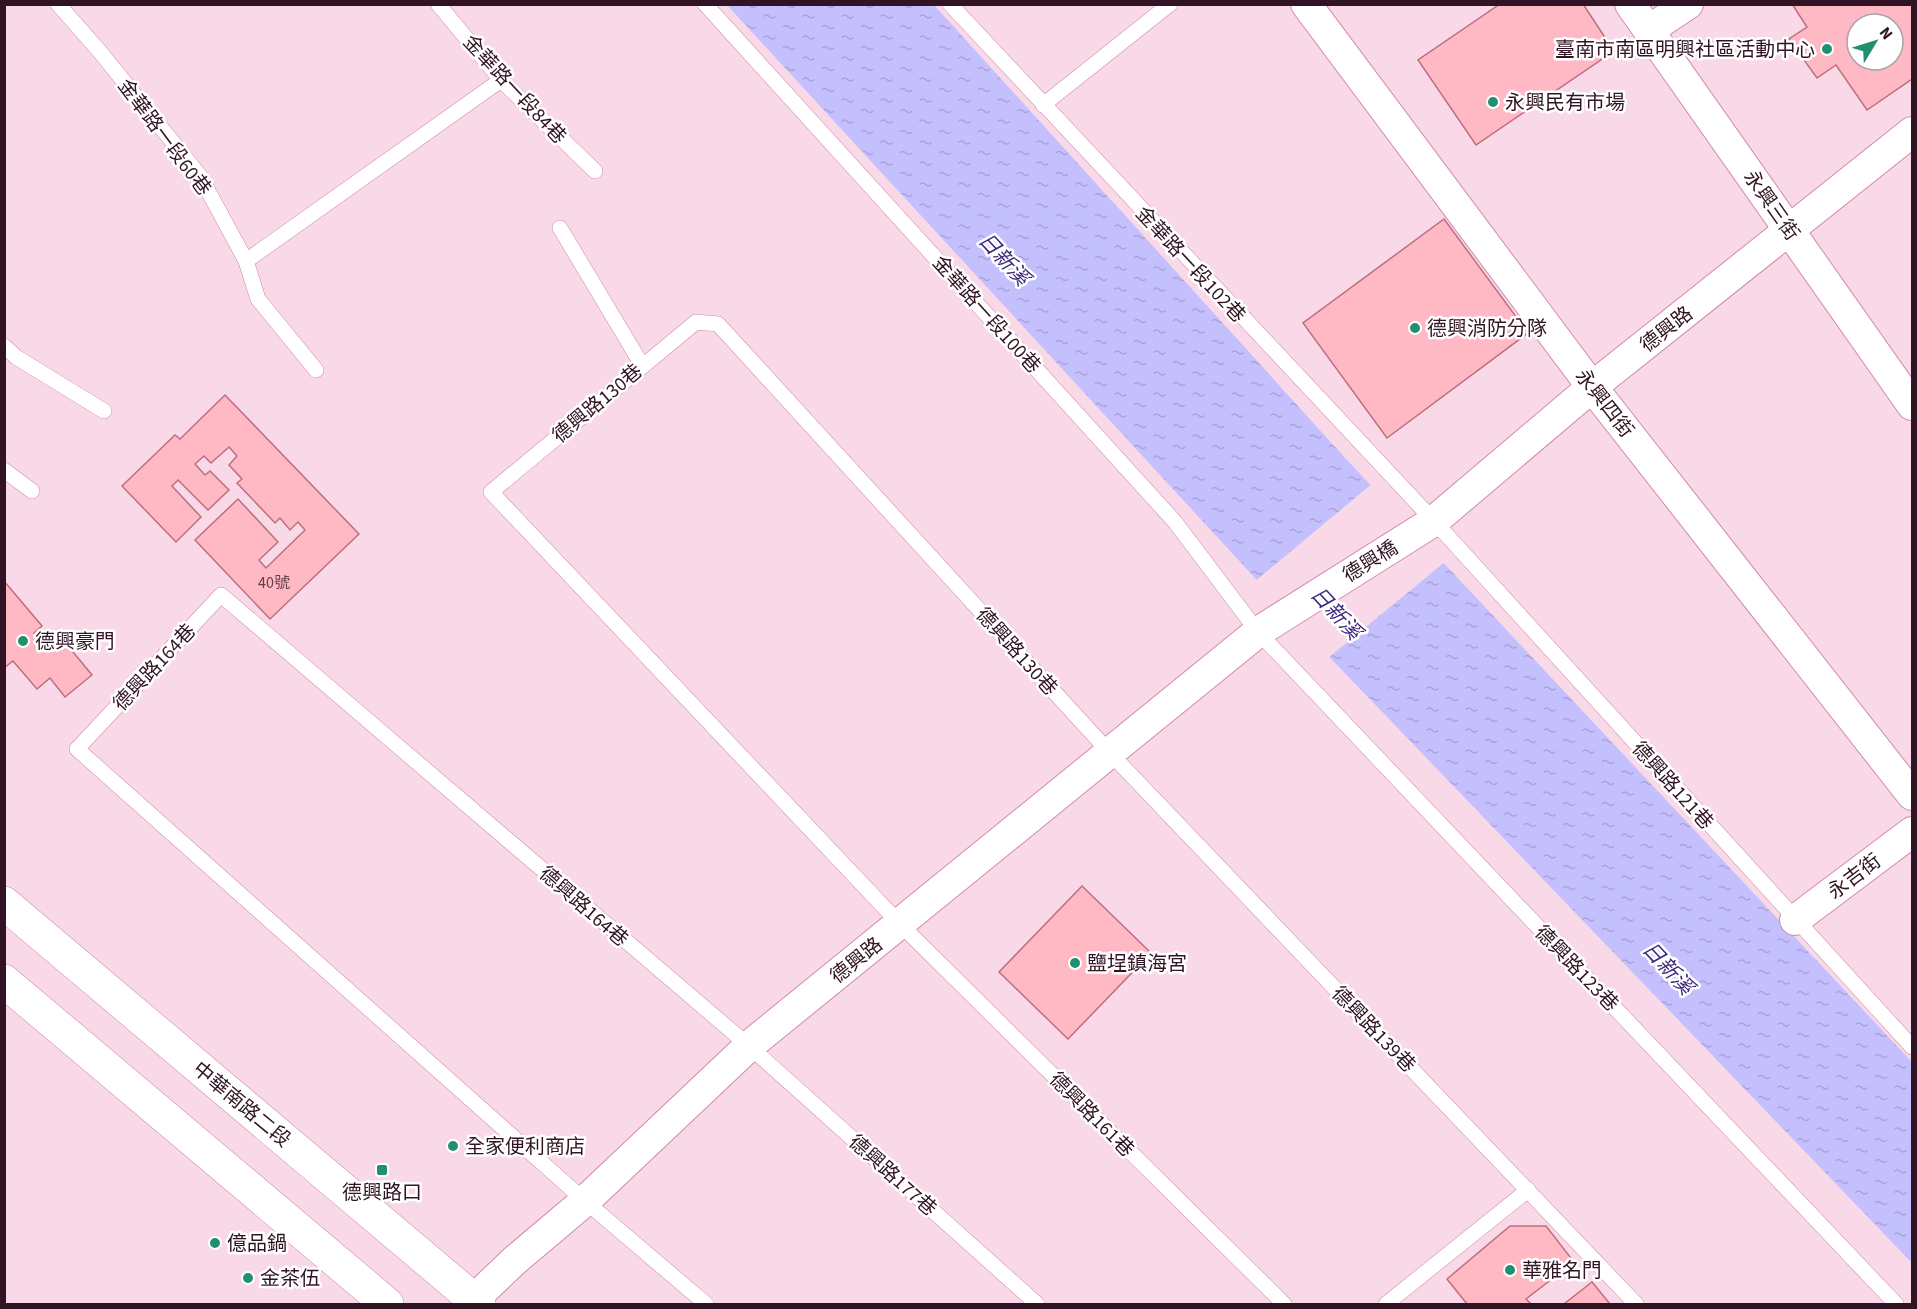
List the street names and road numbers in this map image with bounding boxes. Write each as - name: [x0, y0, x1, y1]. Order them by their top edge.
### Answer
- street label: 金華路一段84巷: [456, 29, 572, 150]
- street label: 金華路一段60巷: [111, 73, 217, 202]
- street label: 永興三街: [1737, 165, 1806, 246]
- street label: 金華路一段102巷: [1129, 200, 1252, 329]
- street label: 金華路一段100巷: [926, 250, 1047, 380]
- street label: 德興路: [1634, 300, 1699, 359]
- street label: 德興路130巷: [547, 358, 649, 450]
- street label: 永興四街: [1569, 363, 1640, 444]
- street label: 德興橋: [1338, 534, 1403, 590]
- street label: 德興路130巷: [969, 601, 1063, 702]
- street label: 德興路164巷: [107, 618, 202, 717]
- street label: 德興路121巷: [1625, 735, 1719, 836]
- street label: 永吉街: [1822, 848, 1887, 906]
- street label: 德興路164巷: [533, 860, 634, 953]
- street label: 德興路123巷: [1528, 919, 1624, 1018]
- street label: 德興路: [825, 931, 889, 991]
- street label: 德興路139巷: [1325, 980, 1421, 1079]
- street label: 中華南路二段: [186, 1055, 296, 1154]
- street label: 德興路161巷: [1043, 1066, 1140, 1163]
- street label: 德興路177巷: [842, 1129, 943, 1223]

